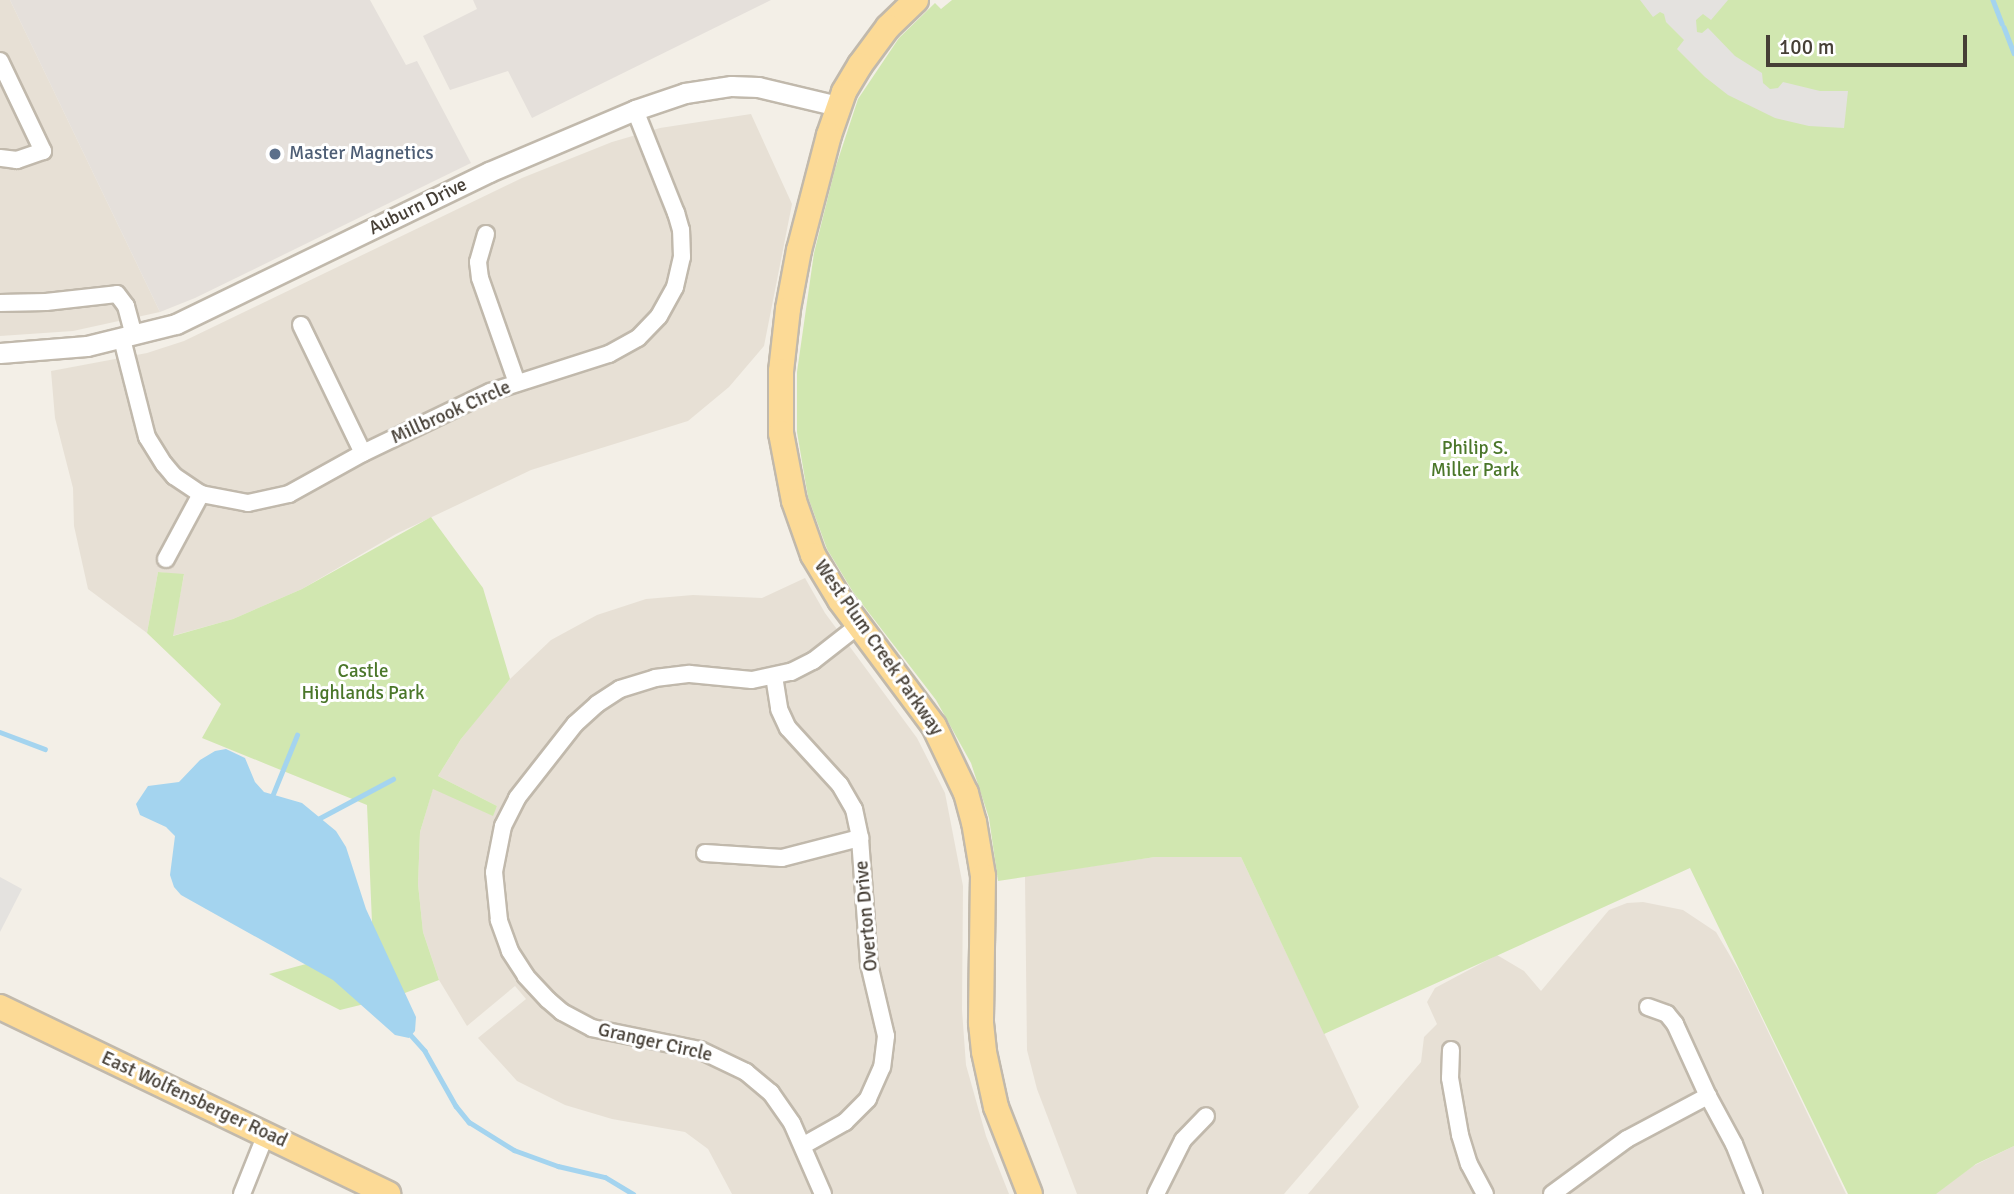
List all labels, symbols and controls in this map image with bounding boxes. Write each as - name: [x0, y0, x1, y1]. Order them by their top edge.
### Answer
- scale bar: [1769, 21, 1970, 65]
- text: 100 m: [1779, 34, 1834, 60]
- place label: Master Magnetics: [289, 143, 433, 165]
- marker: Master Magnetics: [267, 146, 283, 162]
- street label: Auburn Drive: [365, 173, 471, 241]
- street label: Millbrook Circle: [388, 376, 514, 450]
- park label: Philip S. Miller Park: [1431, 438, 1519, 482]
- street label: West Plum Creek Parkway: [809, 556, 947, 740]
- park label: Castle Highlands Park: [301, 661, 425, 705]
- street label: Overton Drive: [851, 860, 883, 972]
- street label: Granger Circle: [595, 1019, 715, 1067]
- street label: East Wolfensberger Road: [98, 1047, 290, 1153]

